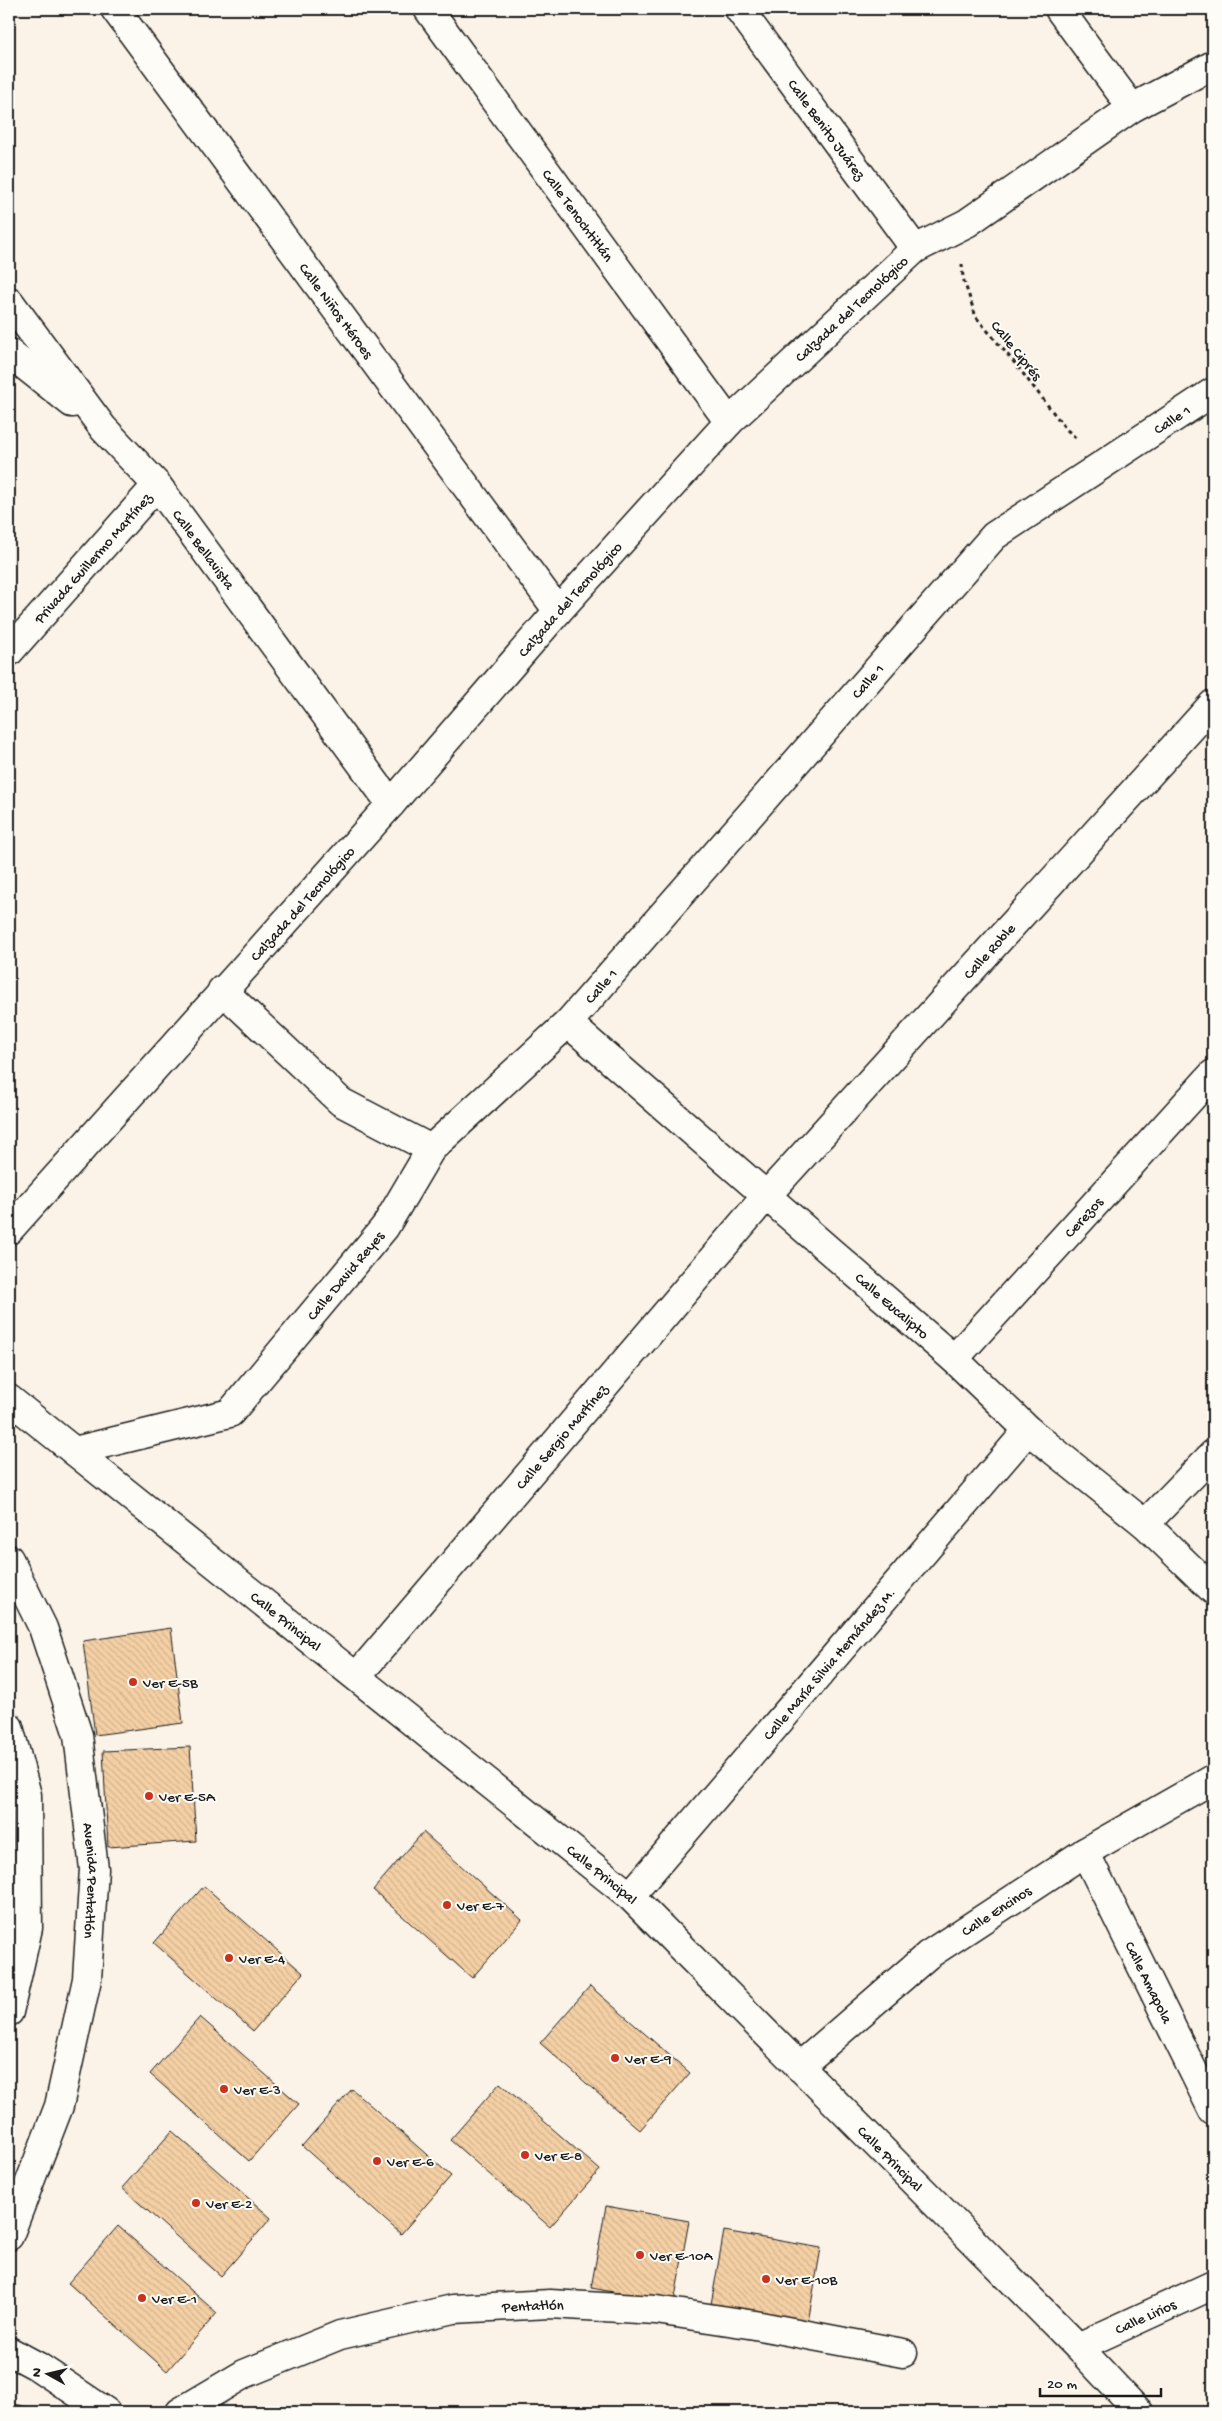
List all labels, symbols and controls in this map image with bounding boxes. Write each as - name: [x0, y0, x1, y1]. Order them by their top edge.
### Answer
- street label: Calle Benito Juárez: [783, 76, 869, 185]
- street label: Calle Tenochtitlán: [537, 166, 616, 266]
- street label: Calzada del Tecnológico: [792, 253, 913, 367]
- street label: Calle Niños Héroes: [294, 260, 376, 363]
- street label: Calle Ciprés: [986, 318, 1045, 385]
- street label: Calle 1: [1151, 402, 1195, 440]
- street label: Privada Guillermo Martínez: [31, 490, 157, 629]
- street label: Calle Bellavista: [167, 507, 238, 594]
- street label: Calzada del Tecnológico: [515, 539, 627, 662]
- street label: Calle 1: [849, 661, 889, 703]
- street label: Calzada del Tecnológico: [247, 843, 360, 966]
- street label: Calle Roble: [960, 920, 1020, 984]
- street label: Calle 1: [582, 966, 622, 1008]
- street label: Cerezos: [1062, 1194, 1108, 1242]
- street label: Calle David Reyes: [304, 1228, 389, 1325]
- street label: Calle Eucalipto: [850, 1270, 932, 1344]
- street label: Calle Sergio Martínez: [513, 1381, 613, 1494]
- street label: Calle María Silvia Hernández M.: [760, 1585, 900, 1745]
- street label: Calle Principal: [246, 1589, 324, 1656]
- place label: Ver E-5B: [142, 1675, 198, 1693]
- marker: Ver E-5B: [127, 1676, 139, 1688]
- place label: Ver E-5A: [158, 1789, 216, 1807]
- marker: Ver E-5A: [143, 1790, 155, 1802]
- street label: Avenida Pentatlón: [78, 1822, 102, 1939]
- street label: Calle Principal: [562, 1842, 640, 1909]
- street label: Calle Encinos: [959, 1882, 1036, 1942]
- place label: Ver E-7: [456, 1898, 505, 1916]
- marker: Ver E-7: [441, 1899, 453, 1911]
- street label: Calle Amapola: [1120, 1939, 1176, 2027]
- place label: Ver E-4: [238, 1951, 285, 1969]
- marker: Ver E-4: [223, 1952, 235, 1964]
- place label: Ver E-9: [624, 2051, 672, 2069]
- marker: Ver E-9: [609, 2052, 621, 2064]
- place label: Ver E-3: [233, 2082, 281, 2100]
- marker: Ver E-3: [218, 2083, 230, 2095]
- street label: Calle Principal: [852, 2123, 926, 2196]
- place label: Ver E-8: [534, 2148, 582, 2166]
- marker: Ver E-8: [519, 2149, 531, 2161]
- place label: Ver E-6: [386, 2154, 434, 2172]
- marker: Ver E-6: [371, 2155, 383, 2167]
- place label: Ver E-2: [205, 2196, 252, 2214]
- marker: Ver E-2: [190, 2197, 202, 2209]
- place label: Ver E-10A: [649, 2248, 714, 2266]
- marker: Ver E-10A: [634, 2249, 646, 2261]
- place label: Ver E-10B: [775, 2272, 838, 2290]
- marker: Ver E-10B: [760, 2273, 772, 2285]
- place label: Ver E-1: [151, 2291, 197, 2309]
- marker: Ver E-1: [136, 2292, 148, 2304]
- street label: Calle Lirios: [1113, 2296, 1180, 2340]
- street label: Pentatlón: [501, 2297, 564, 2318]
- north arrow: [22, 2348, 72, 2398]
- scale bar: [1040, 2366, 1161, 2398]
- text: N: [29, 2367, 47, 2378]
- text: 20 m: [1047, 2376, 1077, 2394]

